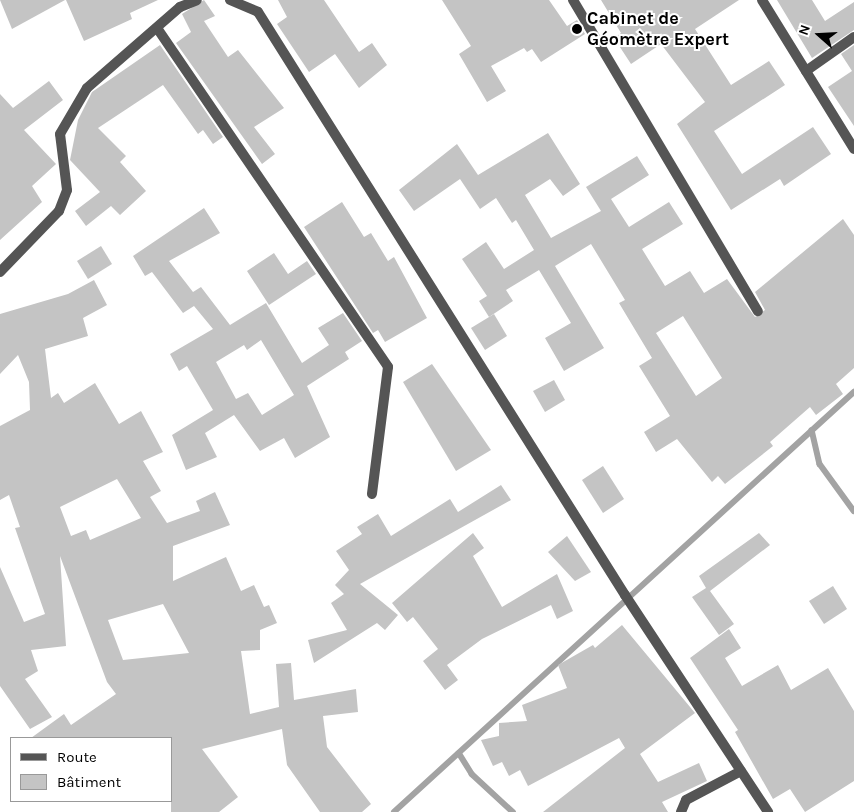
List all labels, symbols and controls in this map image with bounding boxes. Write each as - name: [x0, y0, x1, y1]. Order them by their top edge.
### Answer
- place label: Cabinet de Géomètre Expert: [587, 8, 729, 50]
- north arrow: [794, 10, 844, 60]
- text: N: [795, 22, 814, 37]
- marker: Cabinet de Géomètre Expert: [571, 23, 583, 35]
- legend: [10, 737, 172, 802]
- text: Route: [57, 748, 97, 766]
- text: Bâtiment: [57, 773, 121, 791]

